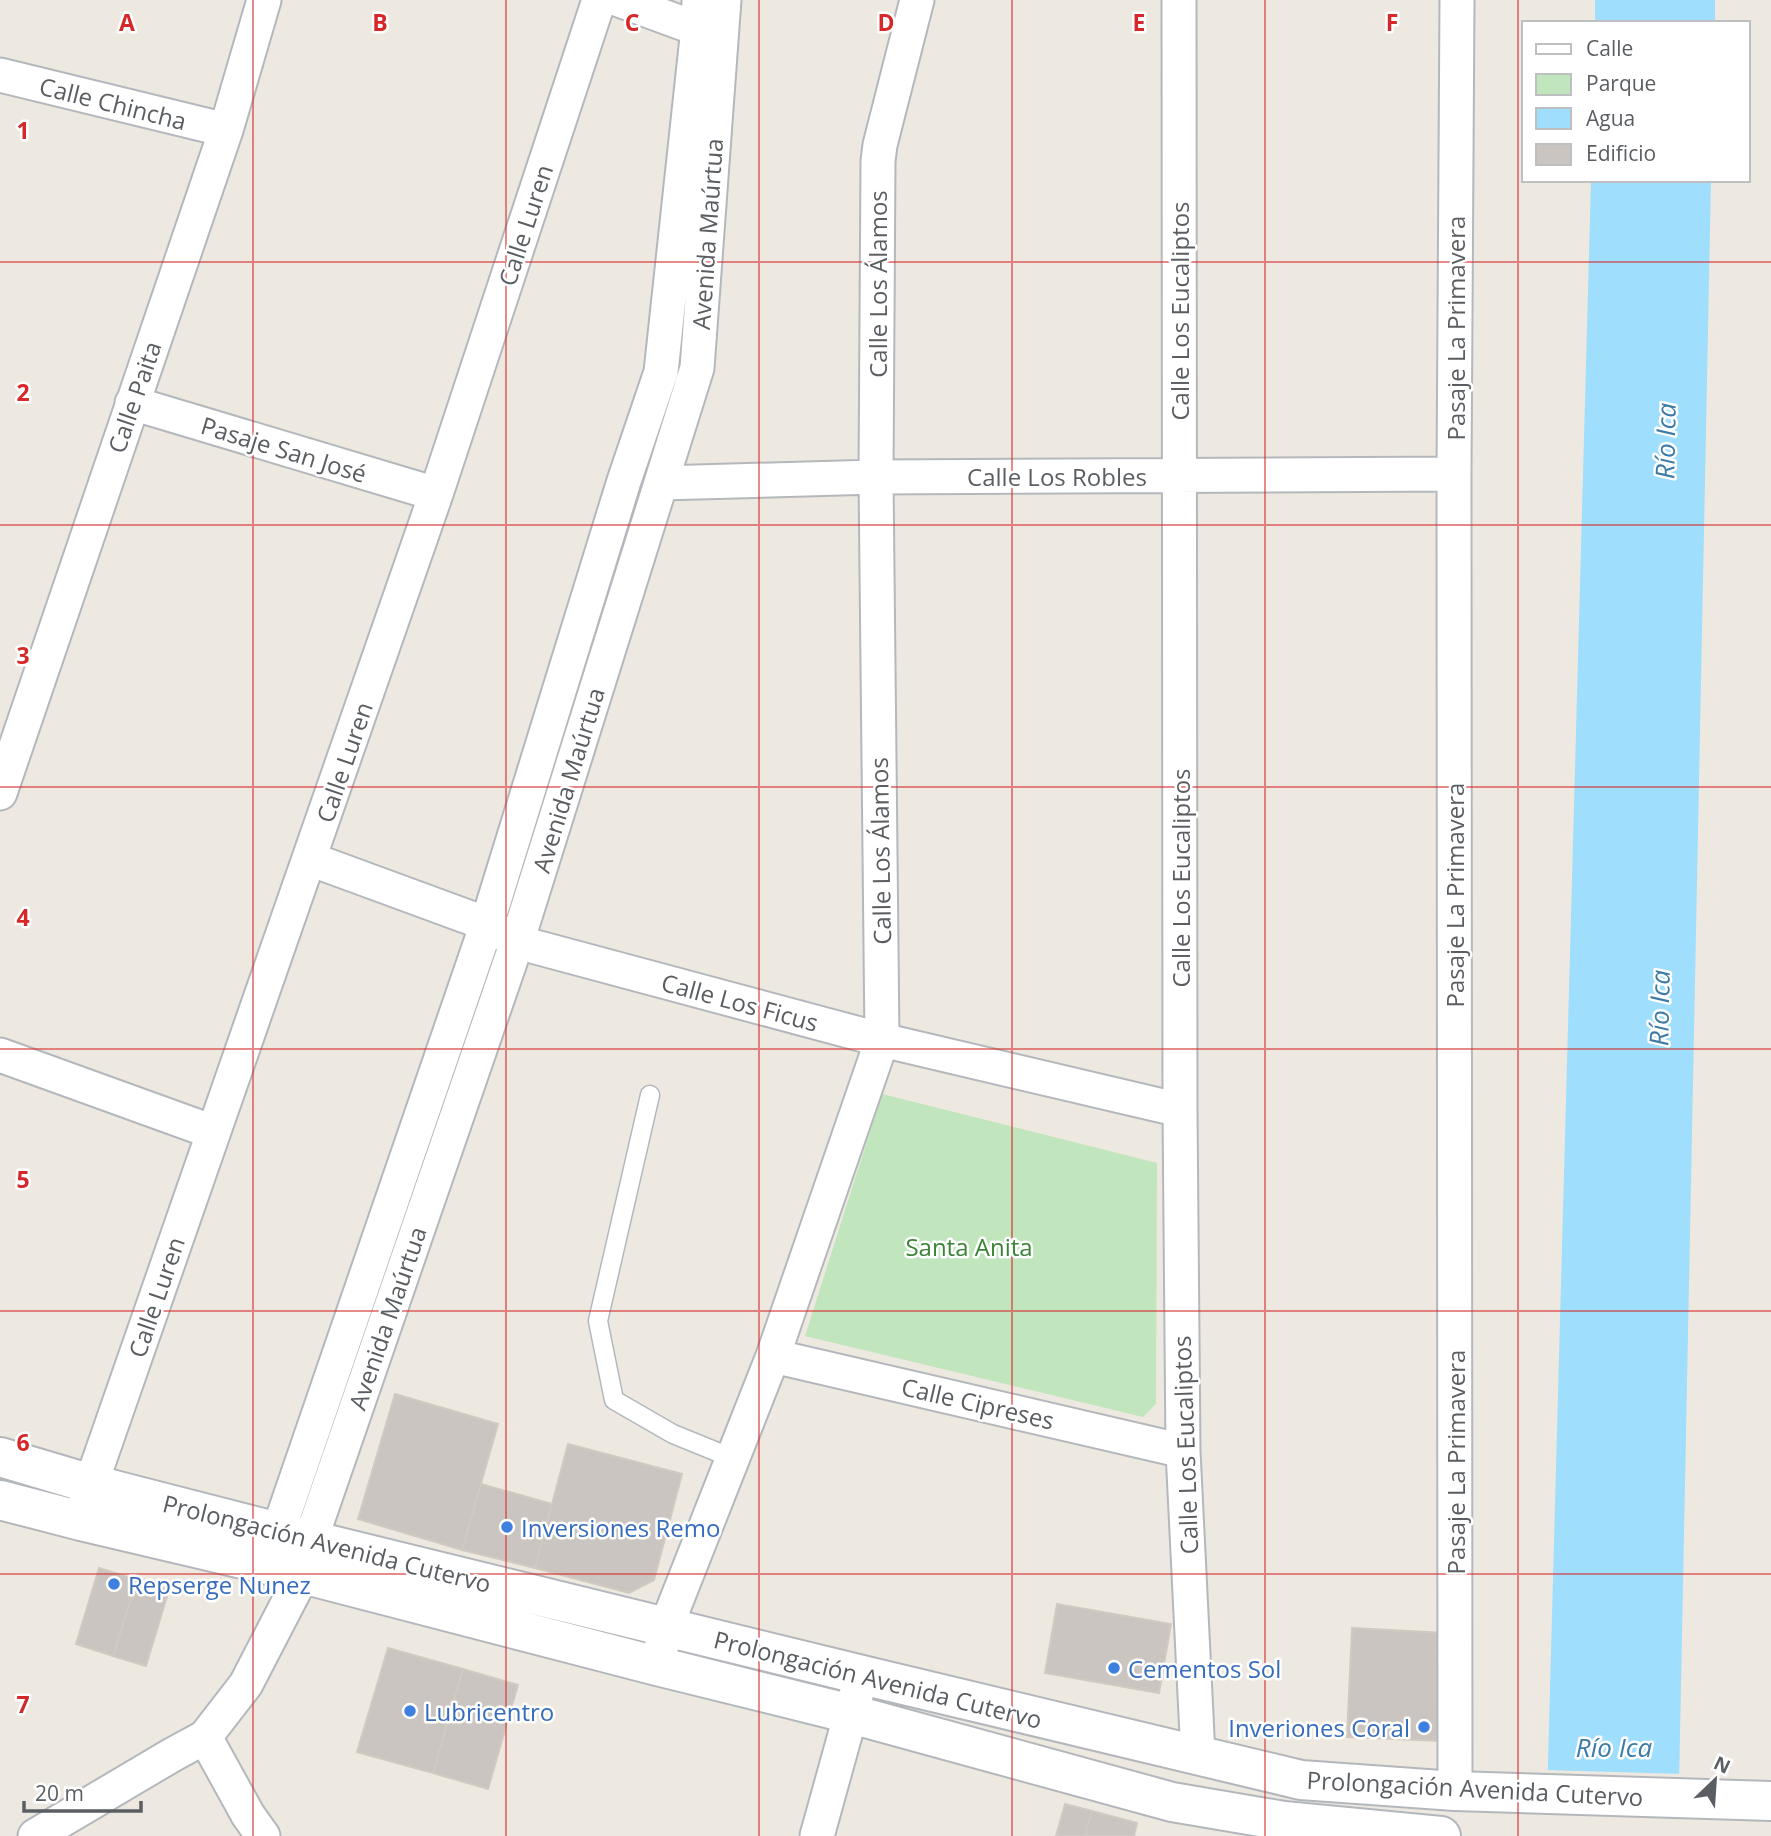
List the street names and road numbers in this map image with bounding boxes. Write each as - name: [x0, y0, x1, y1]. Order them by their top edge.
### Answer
- street label: Calle Chincha: [36, 69, 190, 137]
- street label: Avenida Maúrtua: [684, 137, 730, 331]
- street label: Calle Luren: [490, 160, 560, 290]
- street label: Calle Los Álamos: [861, 190, 894, 378]
- street label: Calle Los Eucaliptos: [1163, 201, 1196, 421]
- street label: Pasaje La Primavera: [1439, 216, 1472, 440]
- street label: Calle Paita: [100, 337, 168, 457]
- street label: Pasaje San José: [197, 408, 371, 490]
- street label: Calle Los Robles: [967, 460, 1147, 493]
- street label: Avenida Maúrtua: [524, 683, 612, 877]
- street label: Calle Luren: [308, 697, 380, 827]
- street label: Calle Los Álamos: [862, 757, 898, 945]
- street label: Calle Los Eucaliptos: [1164, 768, 1197, 988]
- street label: Pasaje La Primavera: [1438, 783, 1471, 1007]
- street label: Calle Los Ficus: [658, 965, 822, 1039]
- street label: Avenida Maúrtua: [340, 1222, 434, 1414]
- street label: Calle Luren: [120, 1232, 192, 1362]
- street label: Calle Los Eucaliptos: [1165, 1335, 1205, 1555]
- street label: Pasaje La Primavera: [1439, 1350, 1472, 1574]
- street label: Calle Cipreses: [898, 1369, 1058, 1437]
- street label: Prolongación Avenida Cutervo: [160, 1486, 494, 1600]
- street label: Prolongación Avenida Cutervo: [711, 1622, 1045, 1736]
- street label: Prolongación Avenida Cutervo: [1306, 1763, 1644, 1813]

